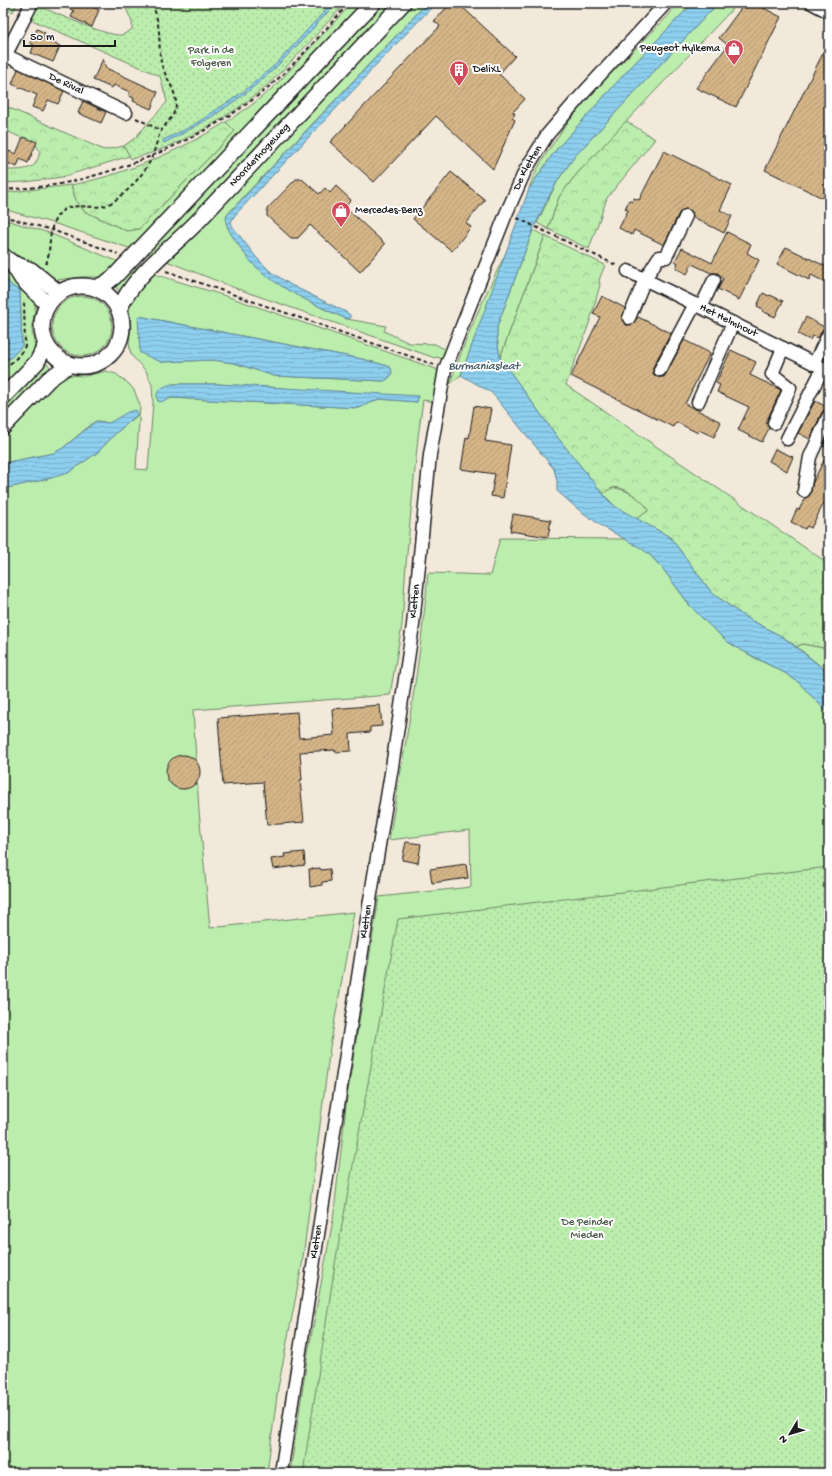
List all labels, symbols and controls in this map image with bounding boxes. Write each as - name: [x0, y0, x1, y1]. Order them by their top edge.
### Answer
- scale bar: [24, 22, 115, 48]
- text: 50 m: [30, 31, 55, 45]
- shop icon: Peugeot Hylkema: [723, 38, 745, 66]
- place label: Peugeot Hylkema: [639, 43, 721, 55]
- park label: Park in de Folgeren: [187, 45, 234, 70]
- building icon: DeliXL: [448, 59, 470, 87]
- place label: DeliXL: [472, 64, 501, 76]
- street label: De Rival: [46, 70, 86, 98]
- street label: Noorderhogeweg: [227, 121, 292, 190]
- street label: De Kletten: [511, 143, 546, 193]
- shop icon: Mercedes-Benz: [330, 200, 352, 228]
- place label: Mercedes-Benz: [355, 205, 424, 217]
- street label: Het Helmhout: [698, 302, 760, 341]
- water label: Burmaniasleat: [449, 360, 522, 374]
- street label: Kletten: [408, 583, 423, 619]
- street label: Kletten: [358, 903, 375, 939]
- park label: De Peinder Mieden: [561, 1217, 614, 1242]
- street label: Kletten: [308, 1223, 326, 1260]
- north arrow: [770, 1414, 810, 1454]
- text: N: [777, 1432, 791, 1445]

